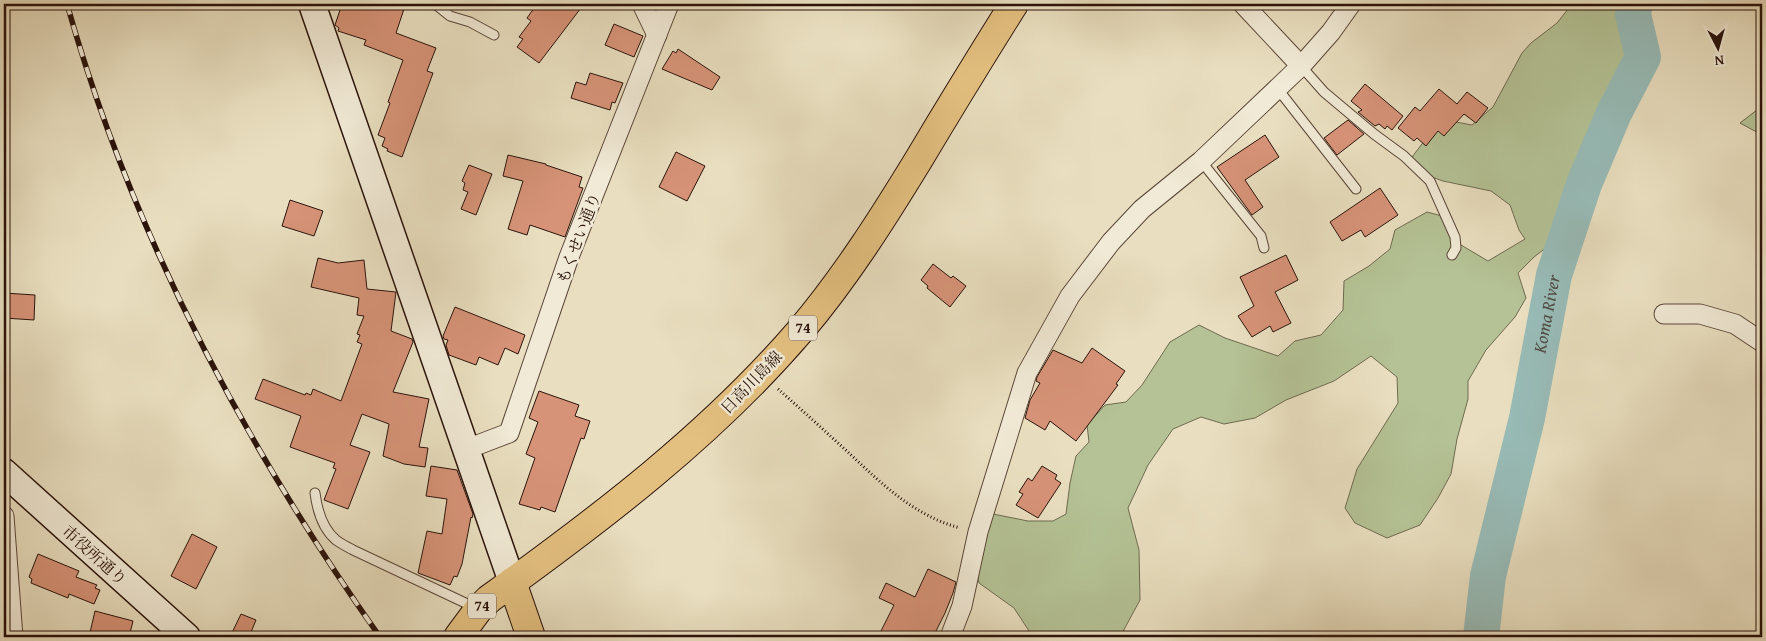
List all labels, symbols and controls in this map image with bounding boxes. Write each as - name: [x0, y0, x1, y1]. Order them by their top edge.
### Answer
- north arrow: [1694, 22, 1744, 72]
- text: N: [1713, 50, 1725, 71]
- street label: もくせい通り: [550, 189, 606, 287]
- water label: Koma River: [1525, 271, 1567, 356]
- road number: 74: [789, 316, 817, 340]
- street label: 日高川島線: [715, 345, 787, 419]
- street label: 市役所通り: [57, 519, 133, 591]
- road number: 74: [468, 594, 496, 618]

